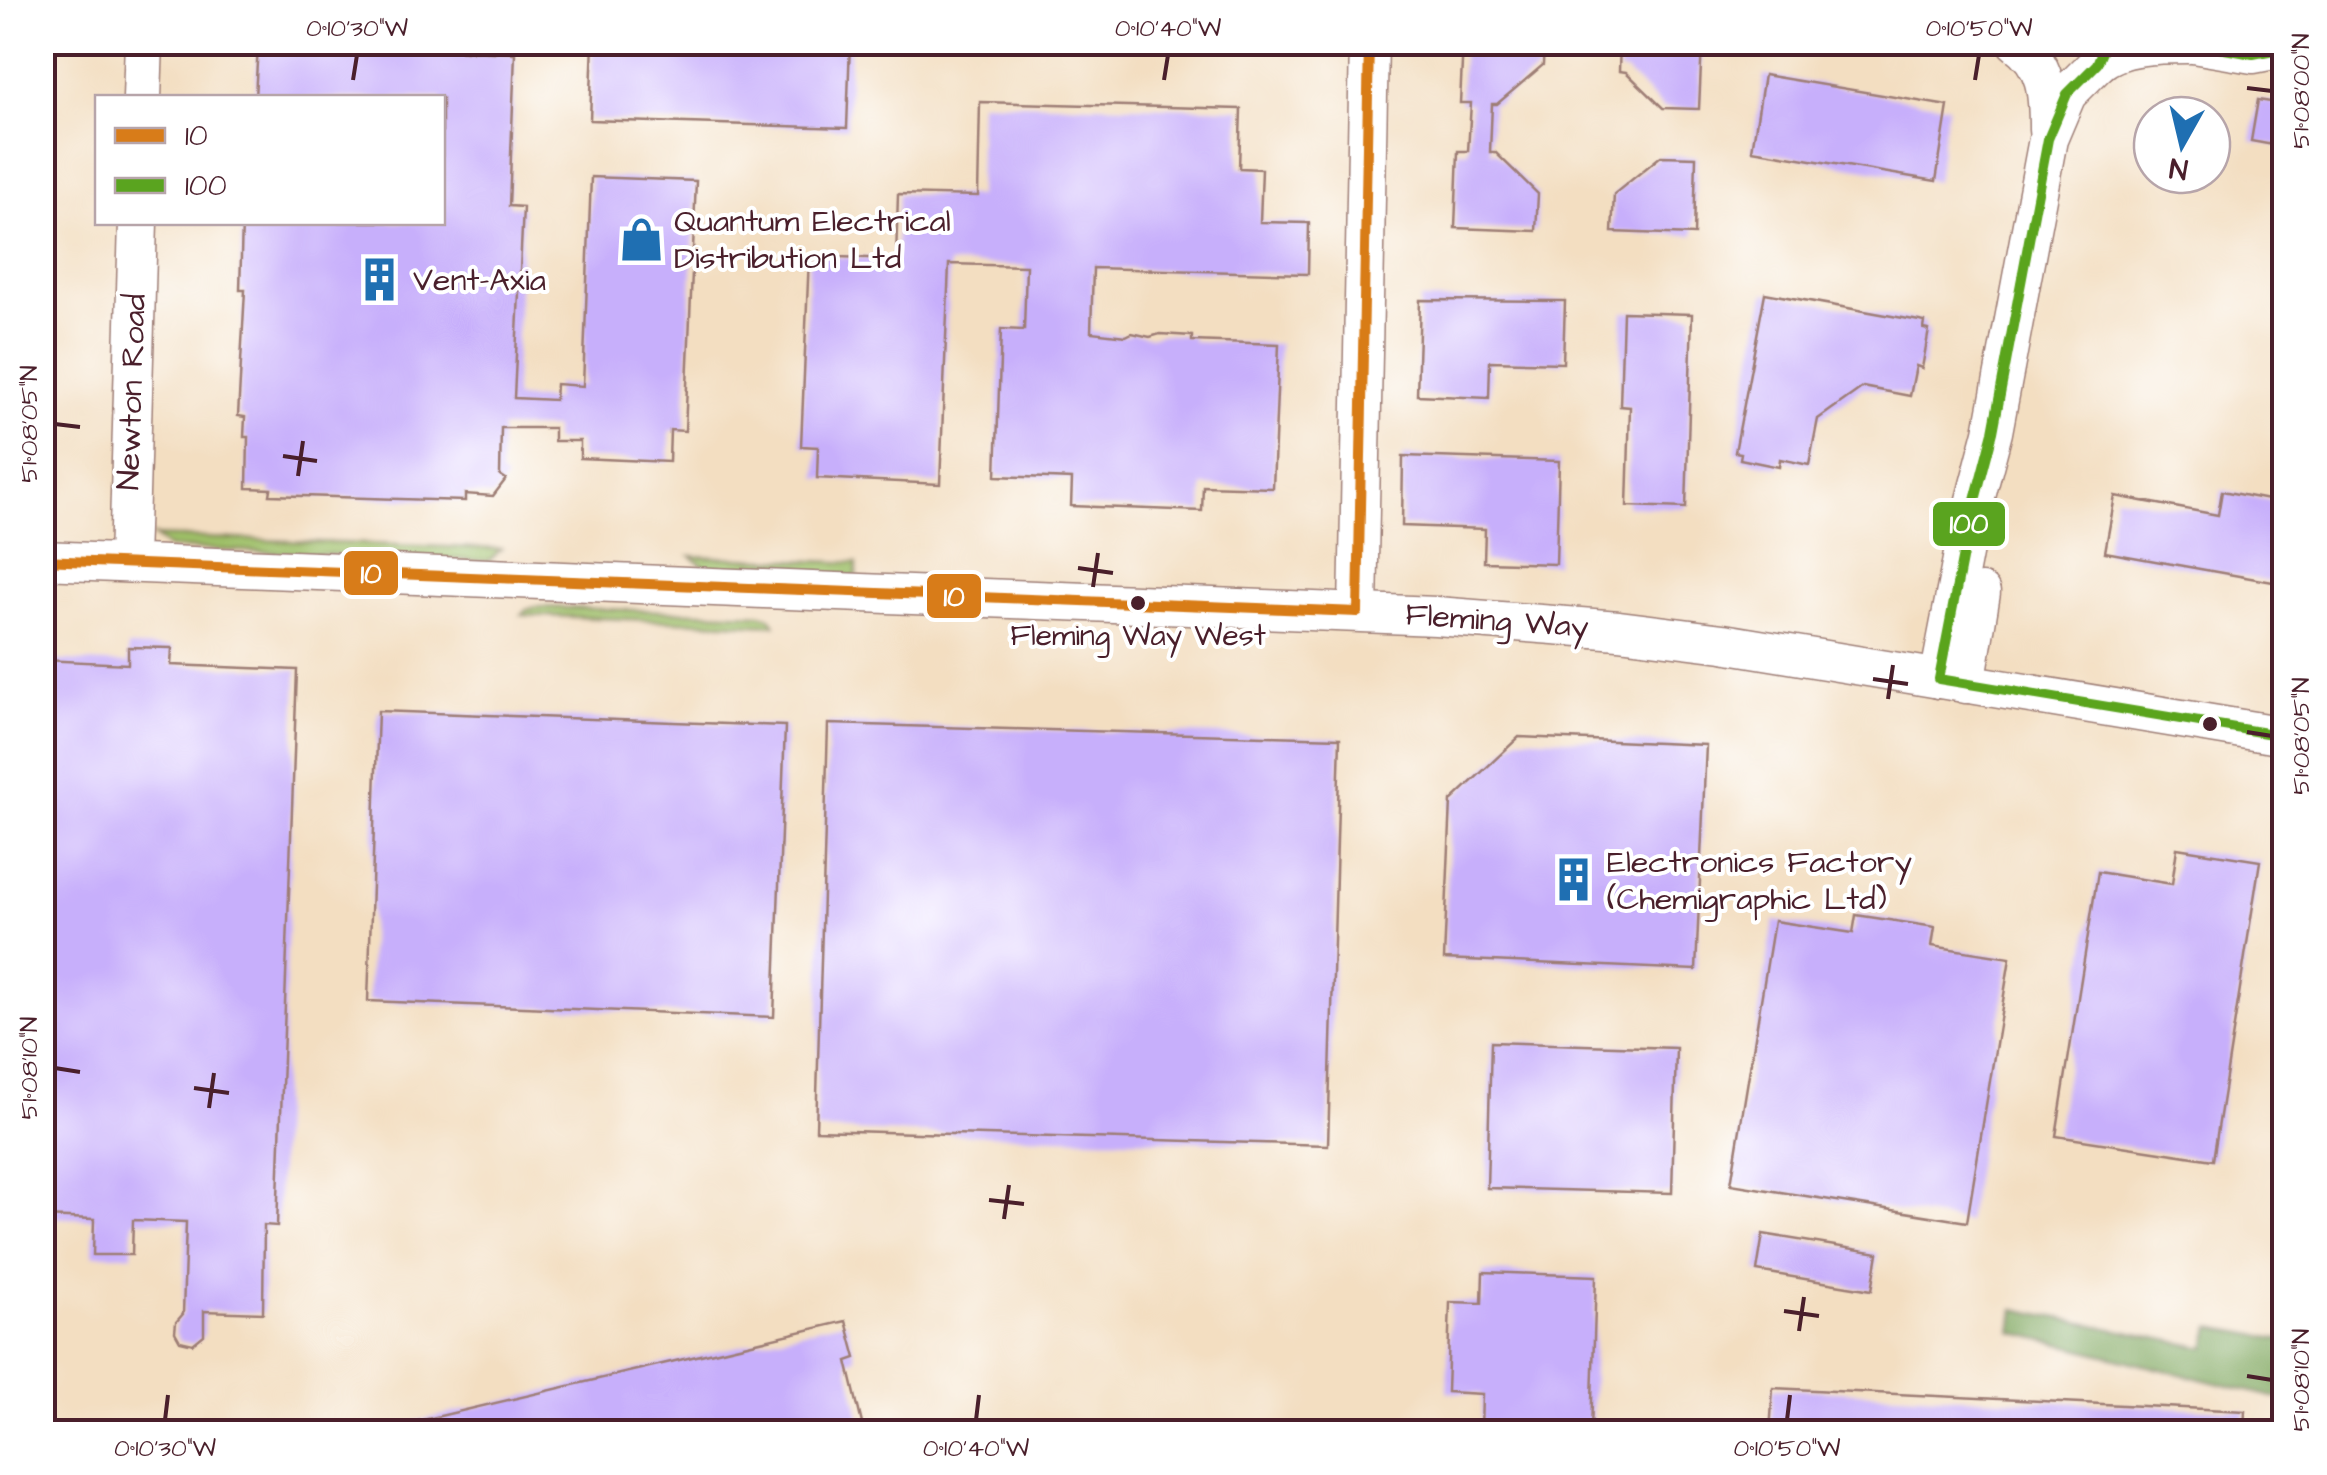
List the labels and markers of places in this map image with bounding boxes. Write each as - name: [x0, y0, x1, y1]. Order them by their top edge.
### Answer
- place label: Quantum Electrical Distribution Ltd: [674, 199, 951, 281]
- shop icon: Quantum Electrical Distribution Ltd: [617, 215, 665, 263]
- building icon: Vent-Axia: [356, 256, 404, 304]
- place label: Vent-Axia: [413, 258, 546, 303]
- marker: Fleming Way West: [1128, 593, 1148, 613]
- place label: Fleming Way West: [1010, 615, 1266, 658]
- unlabelled marker: [2200, 714, 2220, 734]
- place label: Electronics Factory (Chemigraphic Ltd): [1607, 840, 1912, 922]
- building icon: Electronics Factory (Chemigraphic Ltd): [1550, 856, 1598, 904]

